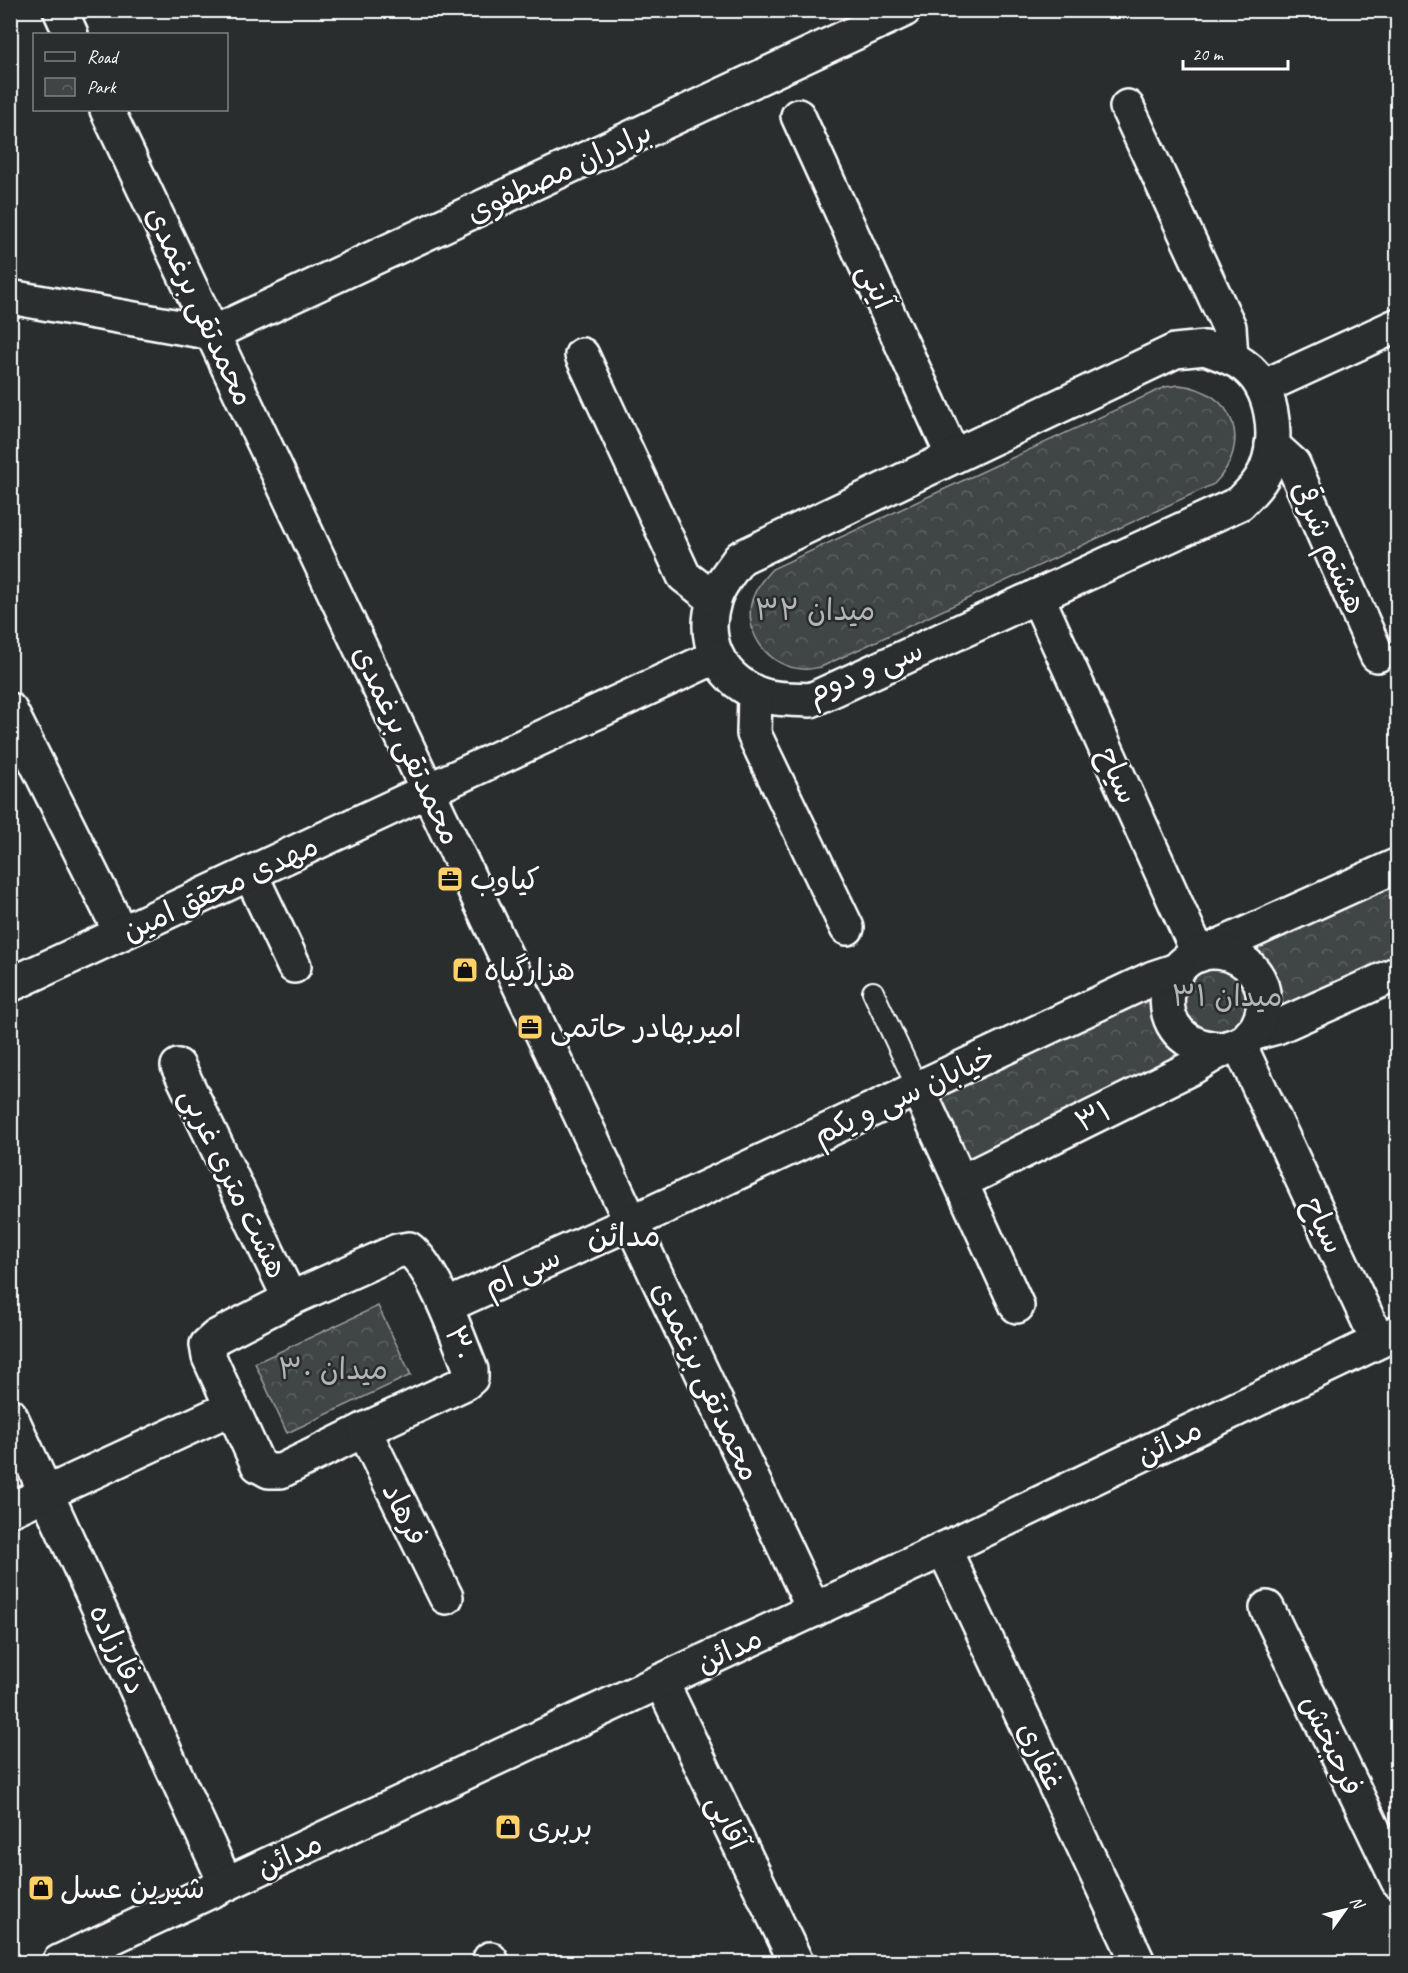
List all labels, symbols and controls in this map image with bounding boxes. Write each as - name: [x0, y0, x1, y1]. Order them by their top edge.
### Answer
- legend: [33, 33, 228, 111]
- scale bar: [1183, 33, 1288, 71]
- text: 20 m: [1192, 43, 1225, 65]
- text: Road: [87, 46, 120, 68]
- text: Park: [87, 76, 117, 98]
- street label: برادران مصطفوی: [460, 112, 658, 232]
- street label: محمدتقی برغمدی: [137, 200, 263, 412]
- street label: آیتی: [849, 257, 904, 317]
- street label: هشتم شرقی: [1280, 474, 1375, 621]
- park label: میدان ۳۲: [755, 591, 875, 629]
- street label: سی و دوم: [802, 631, 930, 715]
- street label: محمدتقی برغمدی: [344, 639, 470, 851]
- street label: سیاح: [1088, 740, 1147, 810]
- street label: مهدی محقق امین: [116, 826, 324, 950]
- place label: کیاوب: [470, 860, 540, 898]
- office icon: کیاوب: [435, 864, 465, 894]
- place label: هزارگیاه: [484, 951, 575, 989]
- shop icon: هزارگیاه: [450, 955, 480, 985]
- park label: میدان ۳۱: [1171, 977, 1283, 1015]
- place label: امیربهادر حاتمی: [550, 1008, 742, 1046]
- office icon: امیربهادر حاتمی: [515, 1012, 545, 1042]
- street label: خیابان سی و یکم: [807, 1036, 1002, 1156]
- street label: هشت متری غربی: [171, 1081, 297, 1285]
- street label: ۳۱: [1069, 1091, 1117, 1141]
- street label: سیاح: [1293, 1190, 1354, 1260]
- district label: مدائن: [587, 1215, 661, 1256]
- street label: سی ام: [478, 1237, 568, 1307]
- street label: محمدتقی برغمدی: [643, 1275, 769, 1487]
- street label: ۳۰: [436, 1320, 484, 1366]
- park label: میدان ۳۰: [278, 1350, 388, 1388]
- street label: مدائن: [1130, 1410, 1208, 1474]
- street label: فرهاد: [374, 1476, 436, 1552]
- street label: دفارزاده: [81, 1598, 155, 1700]
- street label: مدائن: [690, 1618, 768, 1682]
- street label: فرحبخش: [1292, 1689, 1372, 1801]
- street label: غفاری: [1009, 1716, 1073, 1796]
- street label: آقایی: [698, 1788, 758, 1858]
- place label: بربری: [528, 1808, 593, 1846]
- shop icon: بربری: [493, 1812, 523, 1842]
- street label: مدائن: [250, 1823, 328, 1887]
- place label: شیرین عسل: [60, 1869, 205, 1907]
- shop icon: شیرین عسل: [26, 1873, 56, 1903]
- north arrow: [1315, 1880, 1375, 1940]
- text: N: [1346, 1892, 1369, 1914]

